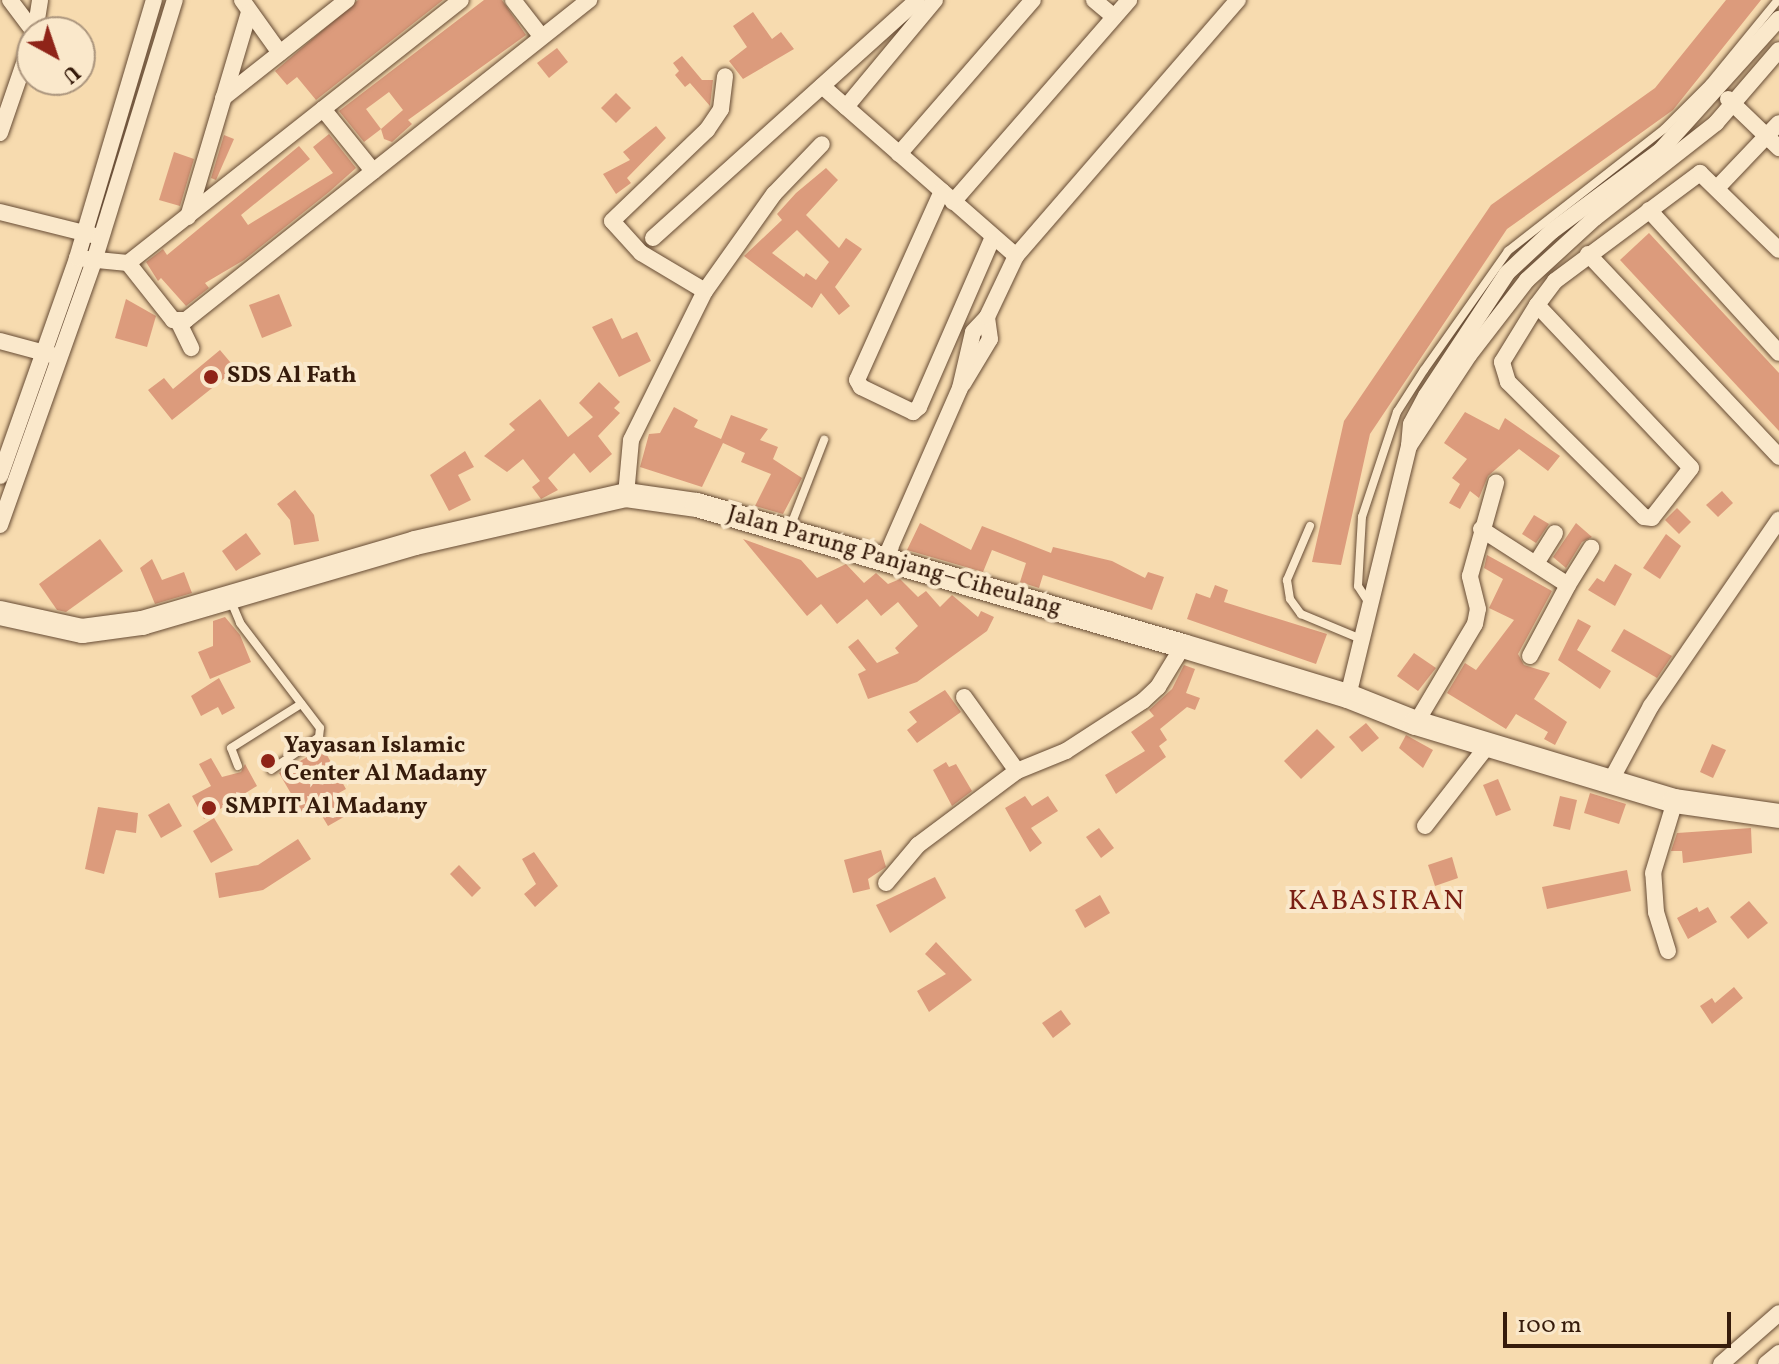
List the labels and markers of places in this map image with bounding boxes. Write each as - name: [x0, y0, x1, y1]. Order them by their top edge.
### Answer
- place label: SDS Al Fath: [227, 363, 357, 391]
- marker: SDS Al Fath: [202, 368, 220, 386]
- place label: Yayasan Islamic Center Al Madany: [284, 733, 487, 789]
- marker: Yayasan Islamic Center Al Madany: [259, 752, 277, 770]
- place label: SMPIT Al Madany: [225, 794, 428, 822]
- marker: SMPIT Al Madany: [200, 799, 218, 817]

